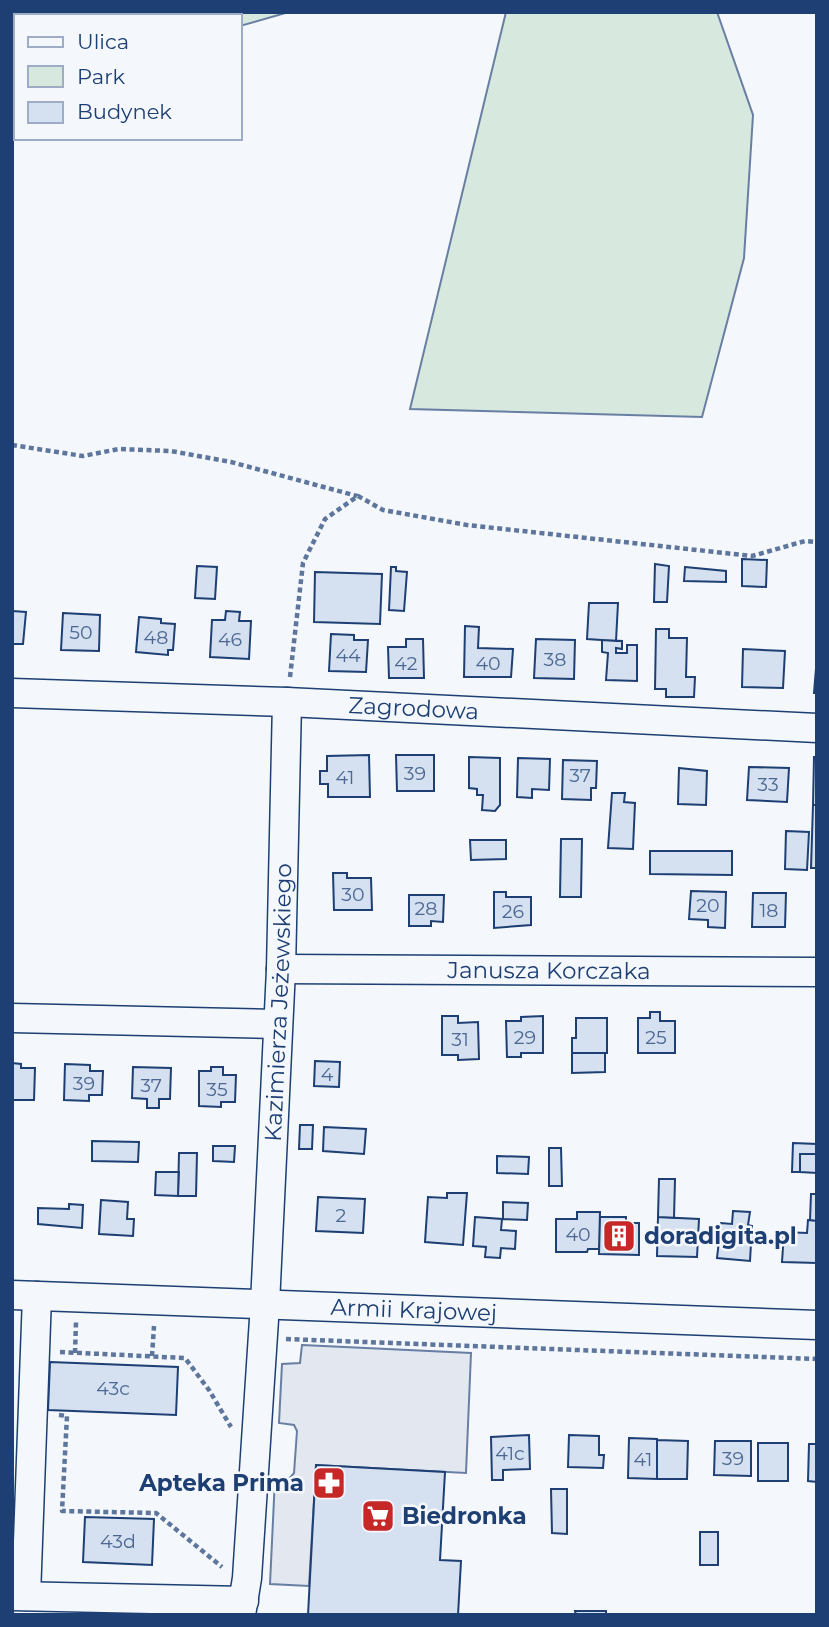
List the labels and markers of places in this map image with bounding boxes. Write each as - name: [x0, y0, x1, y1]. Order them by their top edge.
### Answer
- building icon: doradigita.pl: [600, 1217, 638, 1255]
- place label: doradigita.pl: [644, 1222, 797, 1250]
- pharmacy icon: Apteka Prima: [310, 1464, 348, 1502]
- place label: Apteka Prima: [138, 1469, 304, 1497]
- supermarket icon: Biedronka: [359, 1497, 397, 1535]
- place label: Biedronka: [402, 1502, 527, 1530]

